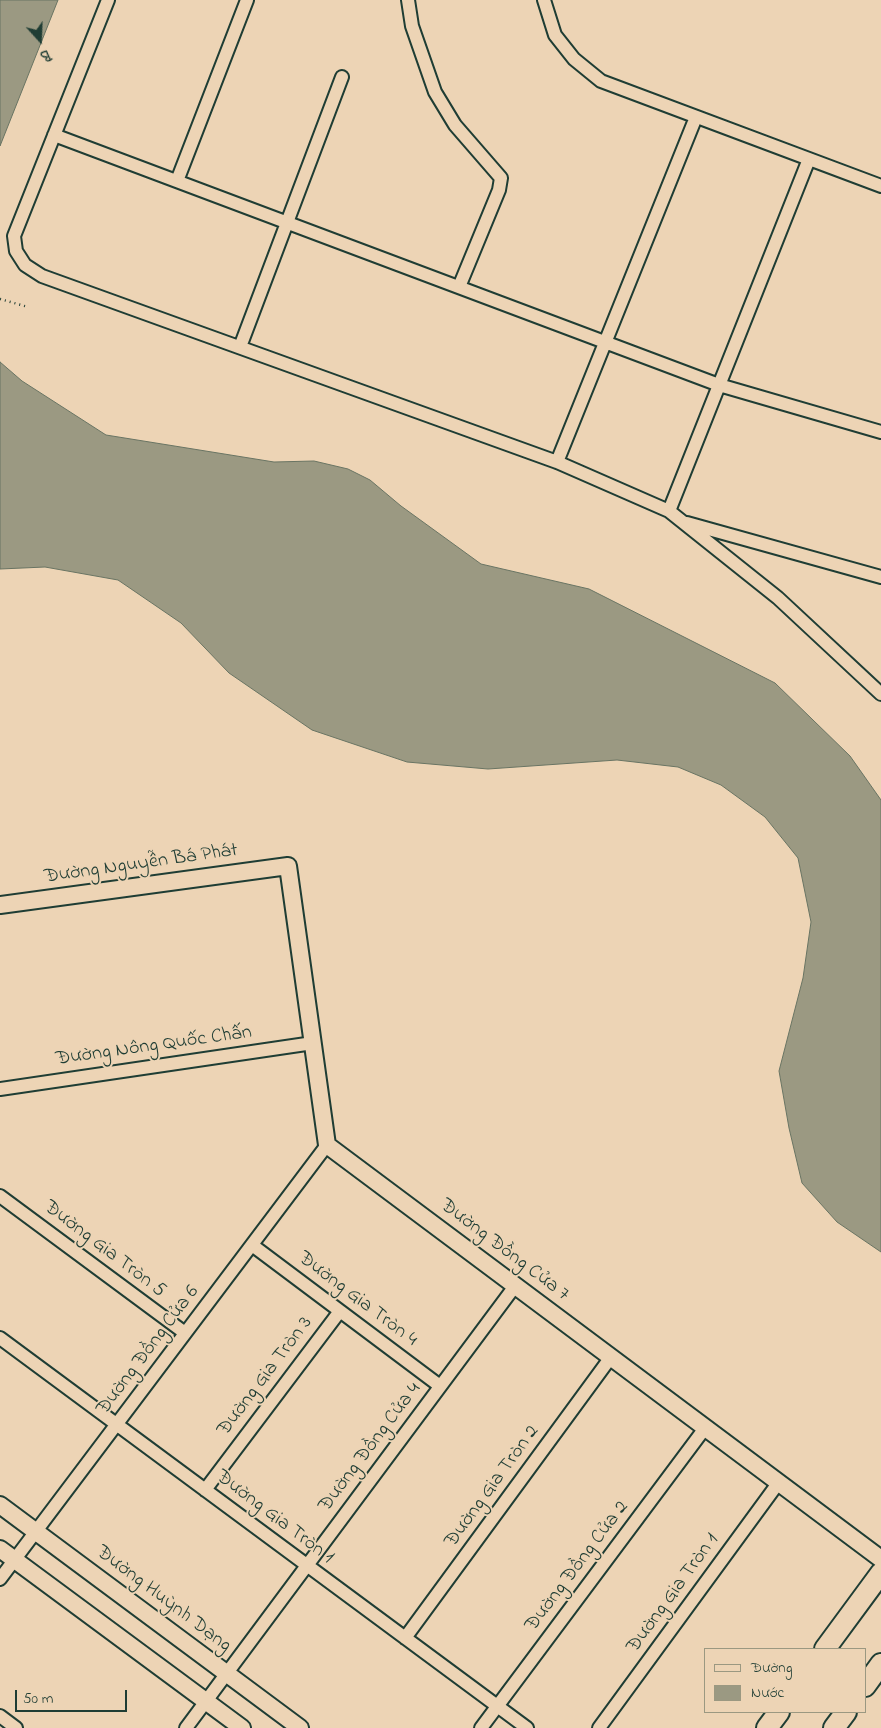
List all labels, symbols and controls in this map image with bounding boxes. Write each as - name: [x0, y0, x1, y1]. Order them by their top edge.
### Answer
- north arrow: [15, 15, 65, 65]
- text: B: [37, 43, 53, 66]
- street label: Đường Nguyễn Bá Phát: [43, 840, 239, 890]
- street label: Đường Nông Quốc Chấn: [54, 1021, 254, 1073]
- street label: Đường Đồng Cửa 7: [435, 1195, 573, 1307]
- street label: Đường Gia Tròn 5: [38, 1196, 170, 1304]
- street label: Đường Gia Tròn 4: [293, 1247, 421, 1353]
- street label: Đường Đồng Cửa 6: [92, 1281, 206, 1421]
- street label: Đường Gia Tròn 3: [213, 1313, 319, 1441]
- street label: Đường Đồng Cửa 4: [315, 1379, 427, 1517]
- street label: Đường Gia Tròn 2: [441, 1421, 545, 1553]
- street label: Đường Gia Tròn 1: [210, 1466, 338, 1570]
- street label: Đường Đồng Cửa 2: [521, 1497, 635, 1637]
- street label: Đường Gia Tròn 1: [623, 1530, 725, 1658]
- street label: Đường Huỳnh Dạng: [91, 1541, 235, 1659]
- legend: [704, 1648, 866, 1713]
- text: Đường: [751, 1657, 793, 1679]
- scale bar: [18, 1680, 130, 1712]
- text: Nước: [751, 1682, 784, 1704]
- text: 50 m: [23, 1688, 53, 1710]

